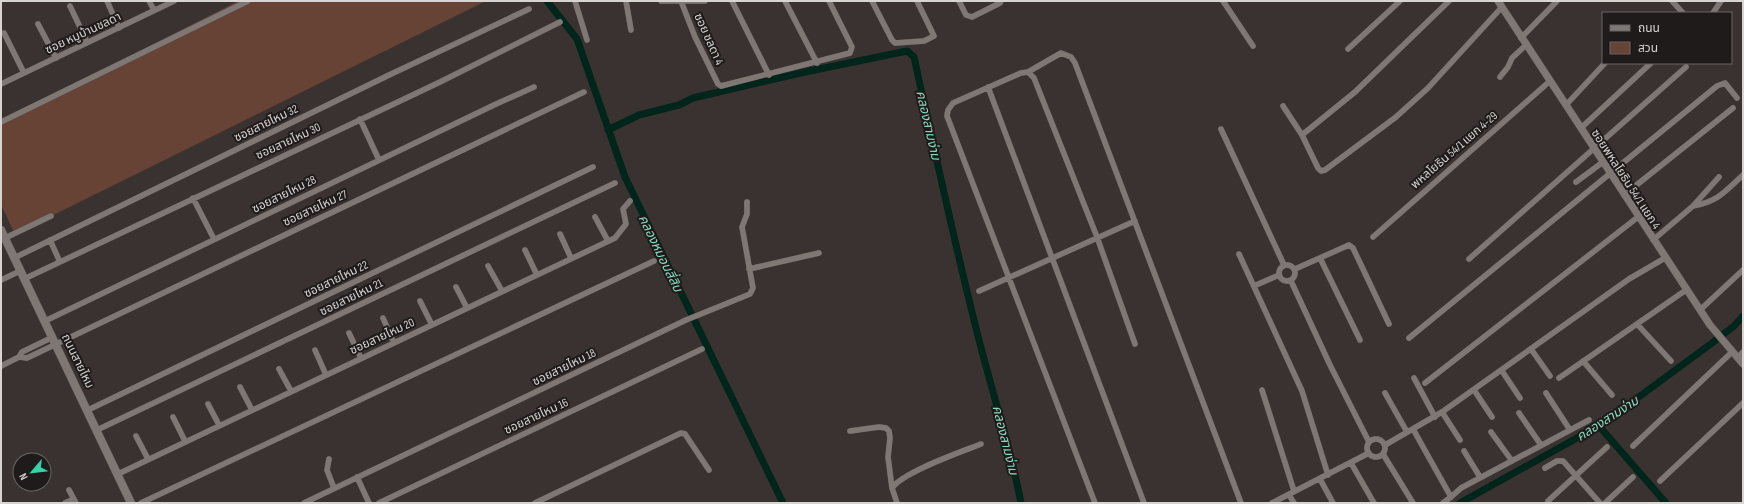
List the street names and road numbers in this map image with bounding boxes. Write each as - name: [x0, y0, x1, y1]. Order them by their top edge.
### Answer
- street label: ซอย หมูบ้านชลดา: [43, 9, 124, 58]
- street label: ซอย ชลดา 4: [690, 11, 727, 67]
- street label: ซอยสายไหม 32: [232, 101, 301, 145]
- street label: พหลโยธิน 54/1 แยก 4-29: [1408, 109, 1501, 192]
- street label: ซอยสายไหม 30: [253, 120, 323, 163]
- street label: ซอยพหลโยธิน 54/1 แยก 4: [1588, 126, 1664, 232]
- street label: ซอยสายไหม 28: [250, 172, 319, 216]
- street label: ซอยสายไหม 27: [281, 187, 350, 230]
- street label: ซอยสายไหม 22: [302, 257, 371, 301]
- street label: ซอยสายไหม 21: [317, 275, 386, 319]
- street label: ซอยสายไหม 20: [347, 315, 417, 358]
- street label: ถนนสายไหม: [58, 331, 97, 391]
- street label: ซอยสายไหม 18: [530, 346, 599, 389]
- street label: ซอยสายไหม 16: [502, 395, 571, 438]

